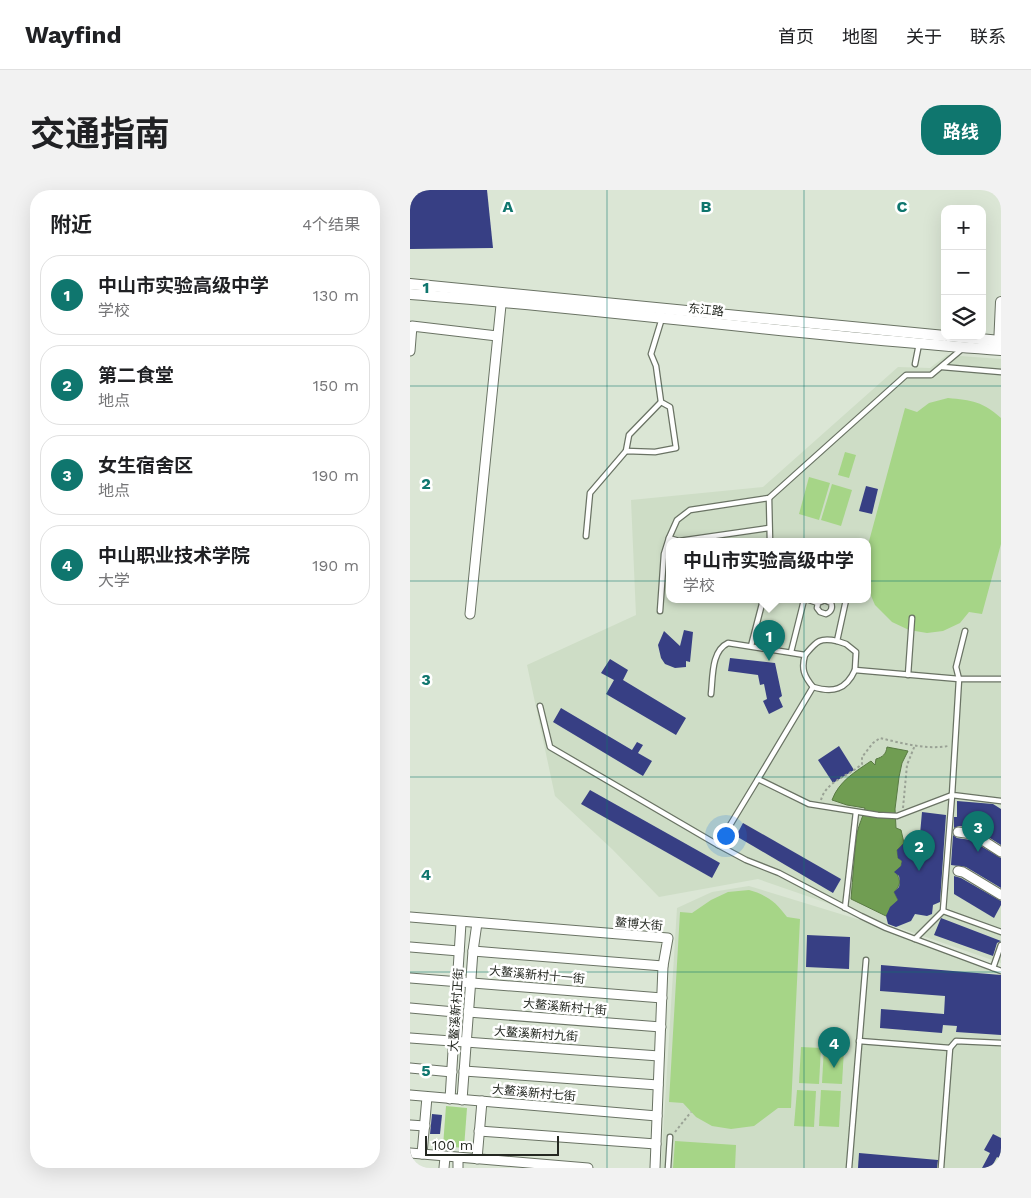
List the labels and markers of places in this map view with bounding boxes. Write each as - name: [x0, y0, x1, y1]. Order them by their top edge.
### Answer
- pin: 1: [753, 620, 785, 661]
- pin: 3: [962, 811, 994, 852]
- pin: 2: [903, 830, 935, 871]
- pin: 4: [818, 1027, 850, 1068]

